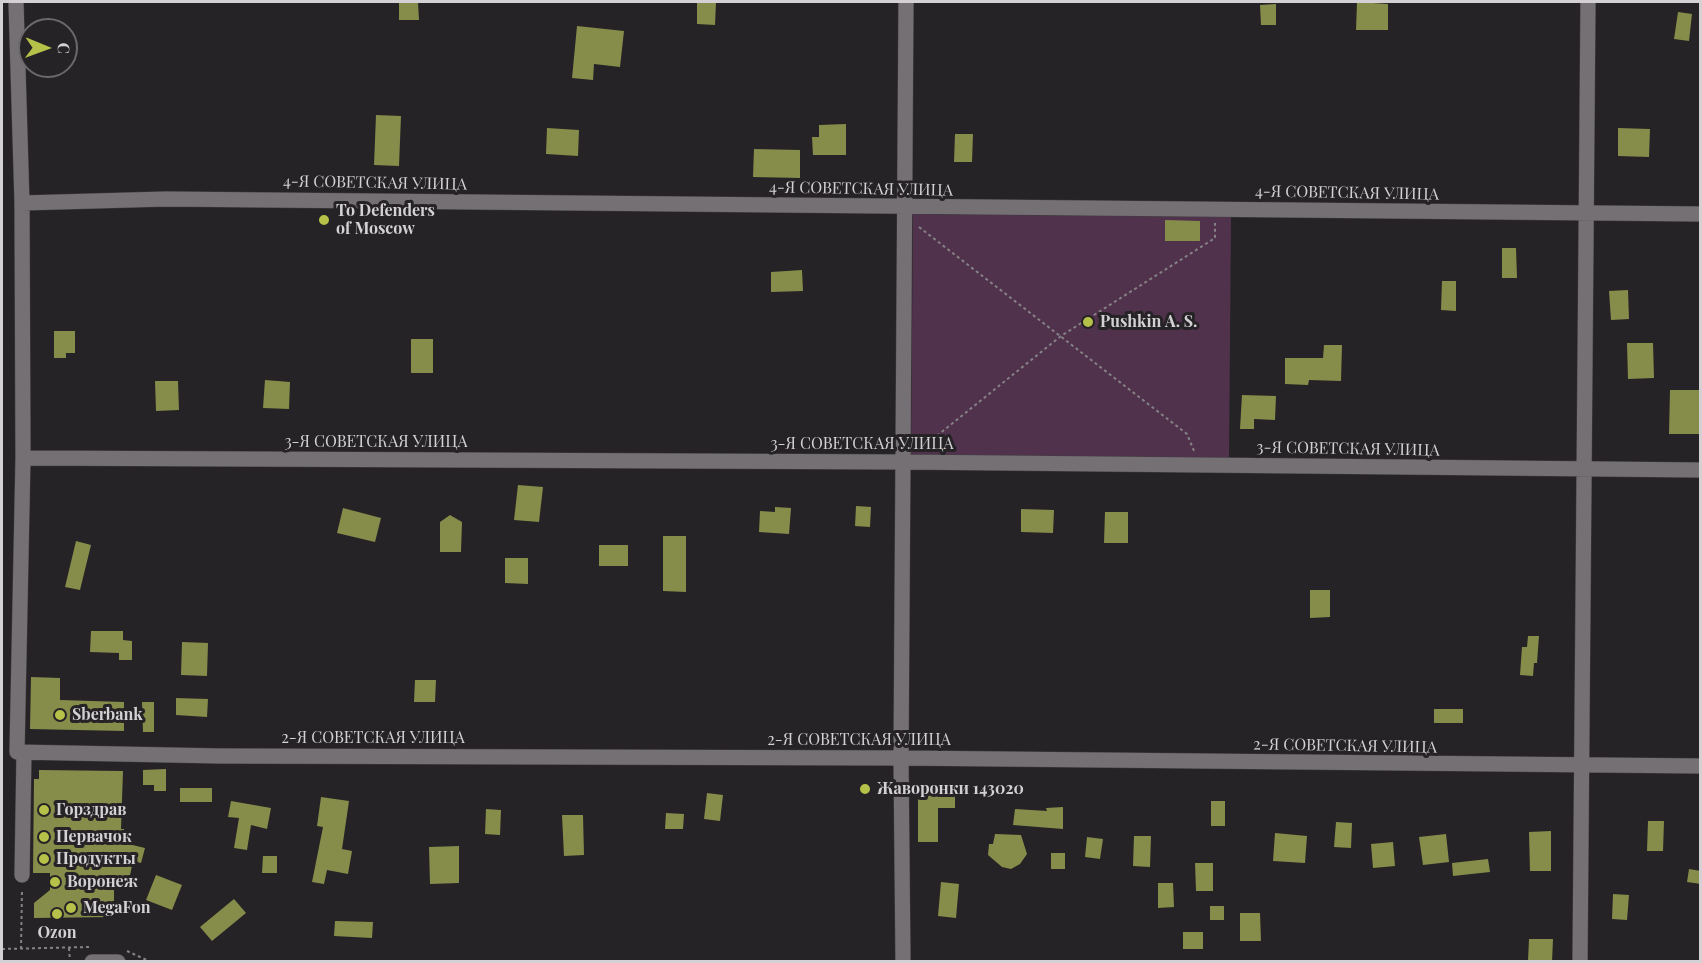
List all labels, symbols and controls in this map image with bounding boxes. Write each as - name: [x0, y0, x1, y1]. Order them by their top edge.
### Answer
- north arrow: [18, 18, 78, 78]
- text: С: [54, 42, 75, 54]
- street label: 4-Я СОВЕТСКАЯ УЛИЦА: [283, 172, 467, 194]
- street label: 4-Я СОВЕТСКАЯ УЛИЦА: [769, 178, 953, 200]
- street label: 4-Я СОВЕТСКАЯ УЛИЦА: [1255, 182, 1439, 204]
- place label: To Defenders of Moscow: [336, 201, 435, 239]
- marker: To Defenders of Moscow: [317, 213, 331, 227]
- place label: Pushkin A. S.: [1100, 312, 1197, 332]
- marker: Pushkin A. S.: [1081, 315, 1095, 329]
- street label: 3-Я СОВЕТСКАЯ УЛИЦА: [284, 432, 468, 452]
- street label: 3-Я СОВЕТСКАЯ УЛИЦА: [770, 434, 954, 454]
- street label: 3-Я СОВЕТСКАЯ УЛИЦА: [1256, 438, 1440, 460]
- place label: Sberbank: [72, 705, 143, 725]
- marker: Sberbank: [53, 708, 67, 722]
- street label: 2-Я СОВЕТСКАЯ УЛИЦА: [281, 728, 465, 748]
- street label: 2-Я СОВЕТСКАЯ УЛИЦА: [767, 730, 951, 750]
- street label: 2-Я СОВЕТСКАЯ УЛИЦА: [1253, 735, 1437, 757]
- place label: Жаворонки 143020: [877, 779, 1024, 799]
- marker: Жаворонки 143020: [858, 782, 872, 796]
- place label: Горздрав: [56, 800, 126, 820]
- marker: Горздрав: [37, 803, 51, 817]
- place label: Первачок: [56, 827, 132, 847]
- marker: Первачок: [37, 830, 51, 844]
- place label: Продукты: [56, 849, 136, 869]
- marker: Продукты: [37, 852, 51, 866]
- place label: Воронеж: [67, 872, 138, 892]
- marker: Воронеж: [48, 875, 62, 889]
- place label: MegaFon: [83, 898, 151, 918]
- marker: MegaFon: [64, 901, 78, 915]
- marker: Ozon: [50, 907, 64, 921]
- place label: Ozon: [37, 923, 77, 943]

